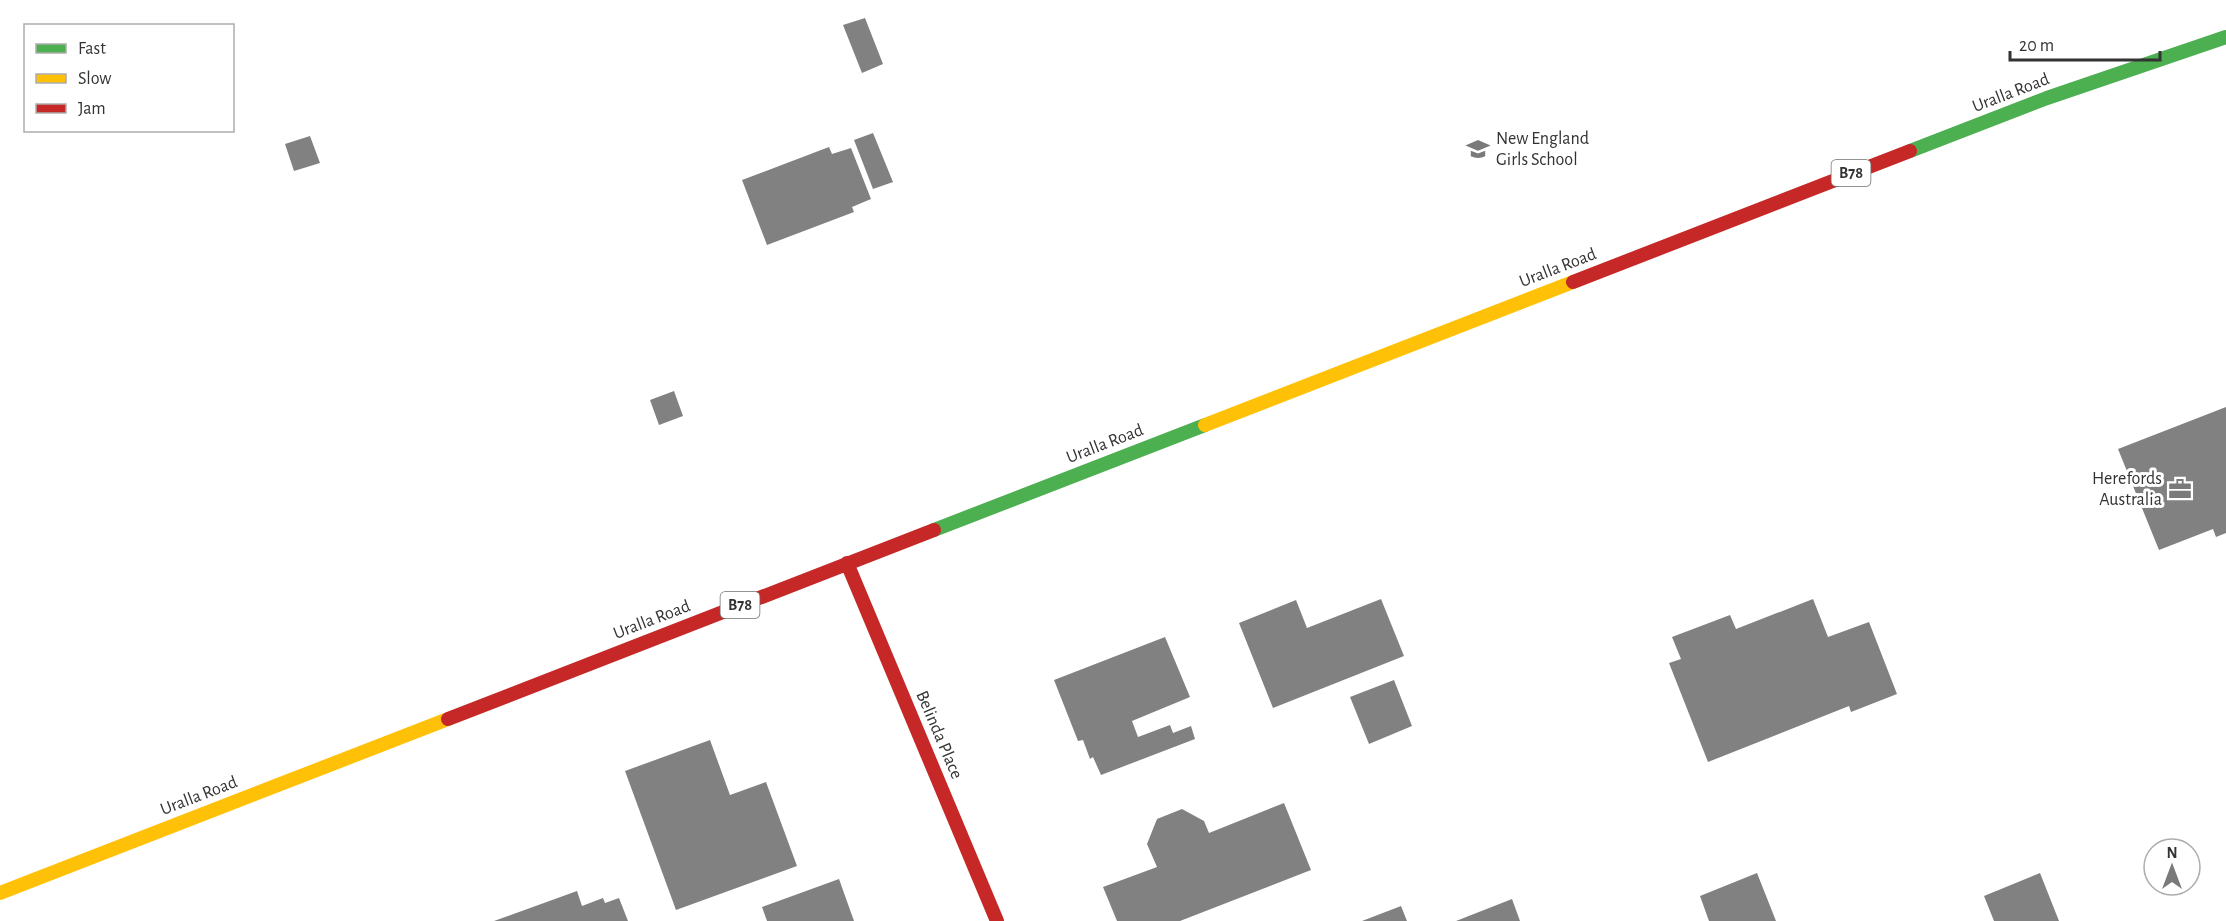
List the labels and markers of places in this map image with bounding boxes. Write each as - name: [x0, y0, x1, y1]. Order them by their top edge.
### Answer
- place label: New England Girls School: [1496, 130, 1589, 169]
- school or university icon: New England Girls School: [1465, 136, 1491, 162]
- place label: Herefords Australia: [2092, 470, 2162, 509]
- office icon: Herefords Australia: [2167, 476, 2193, 502]

